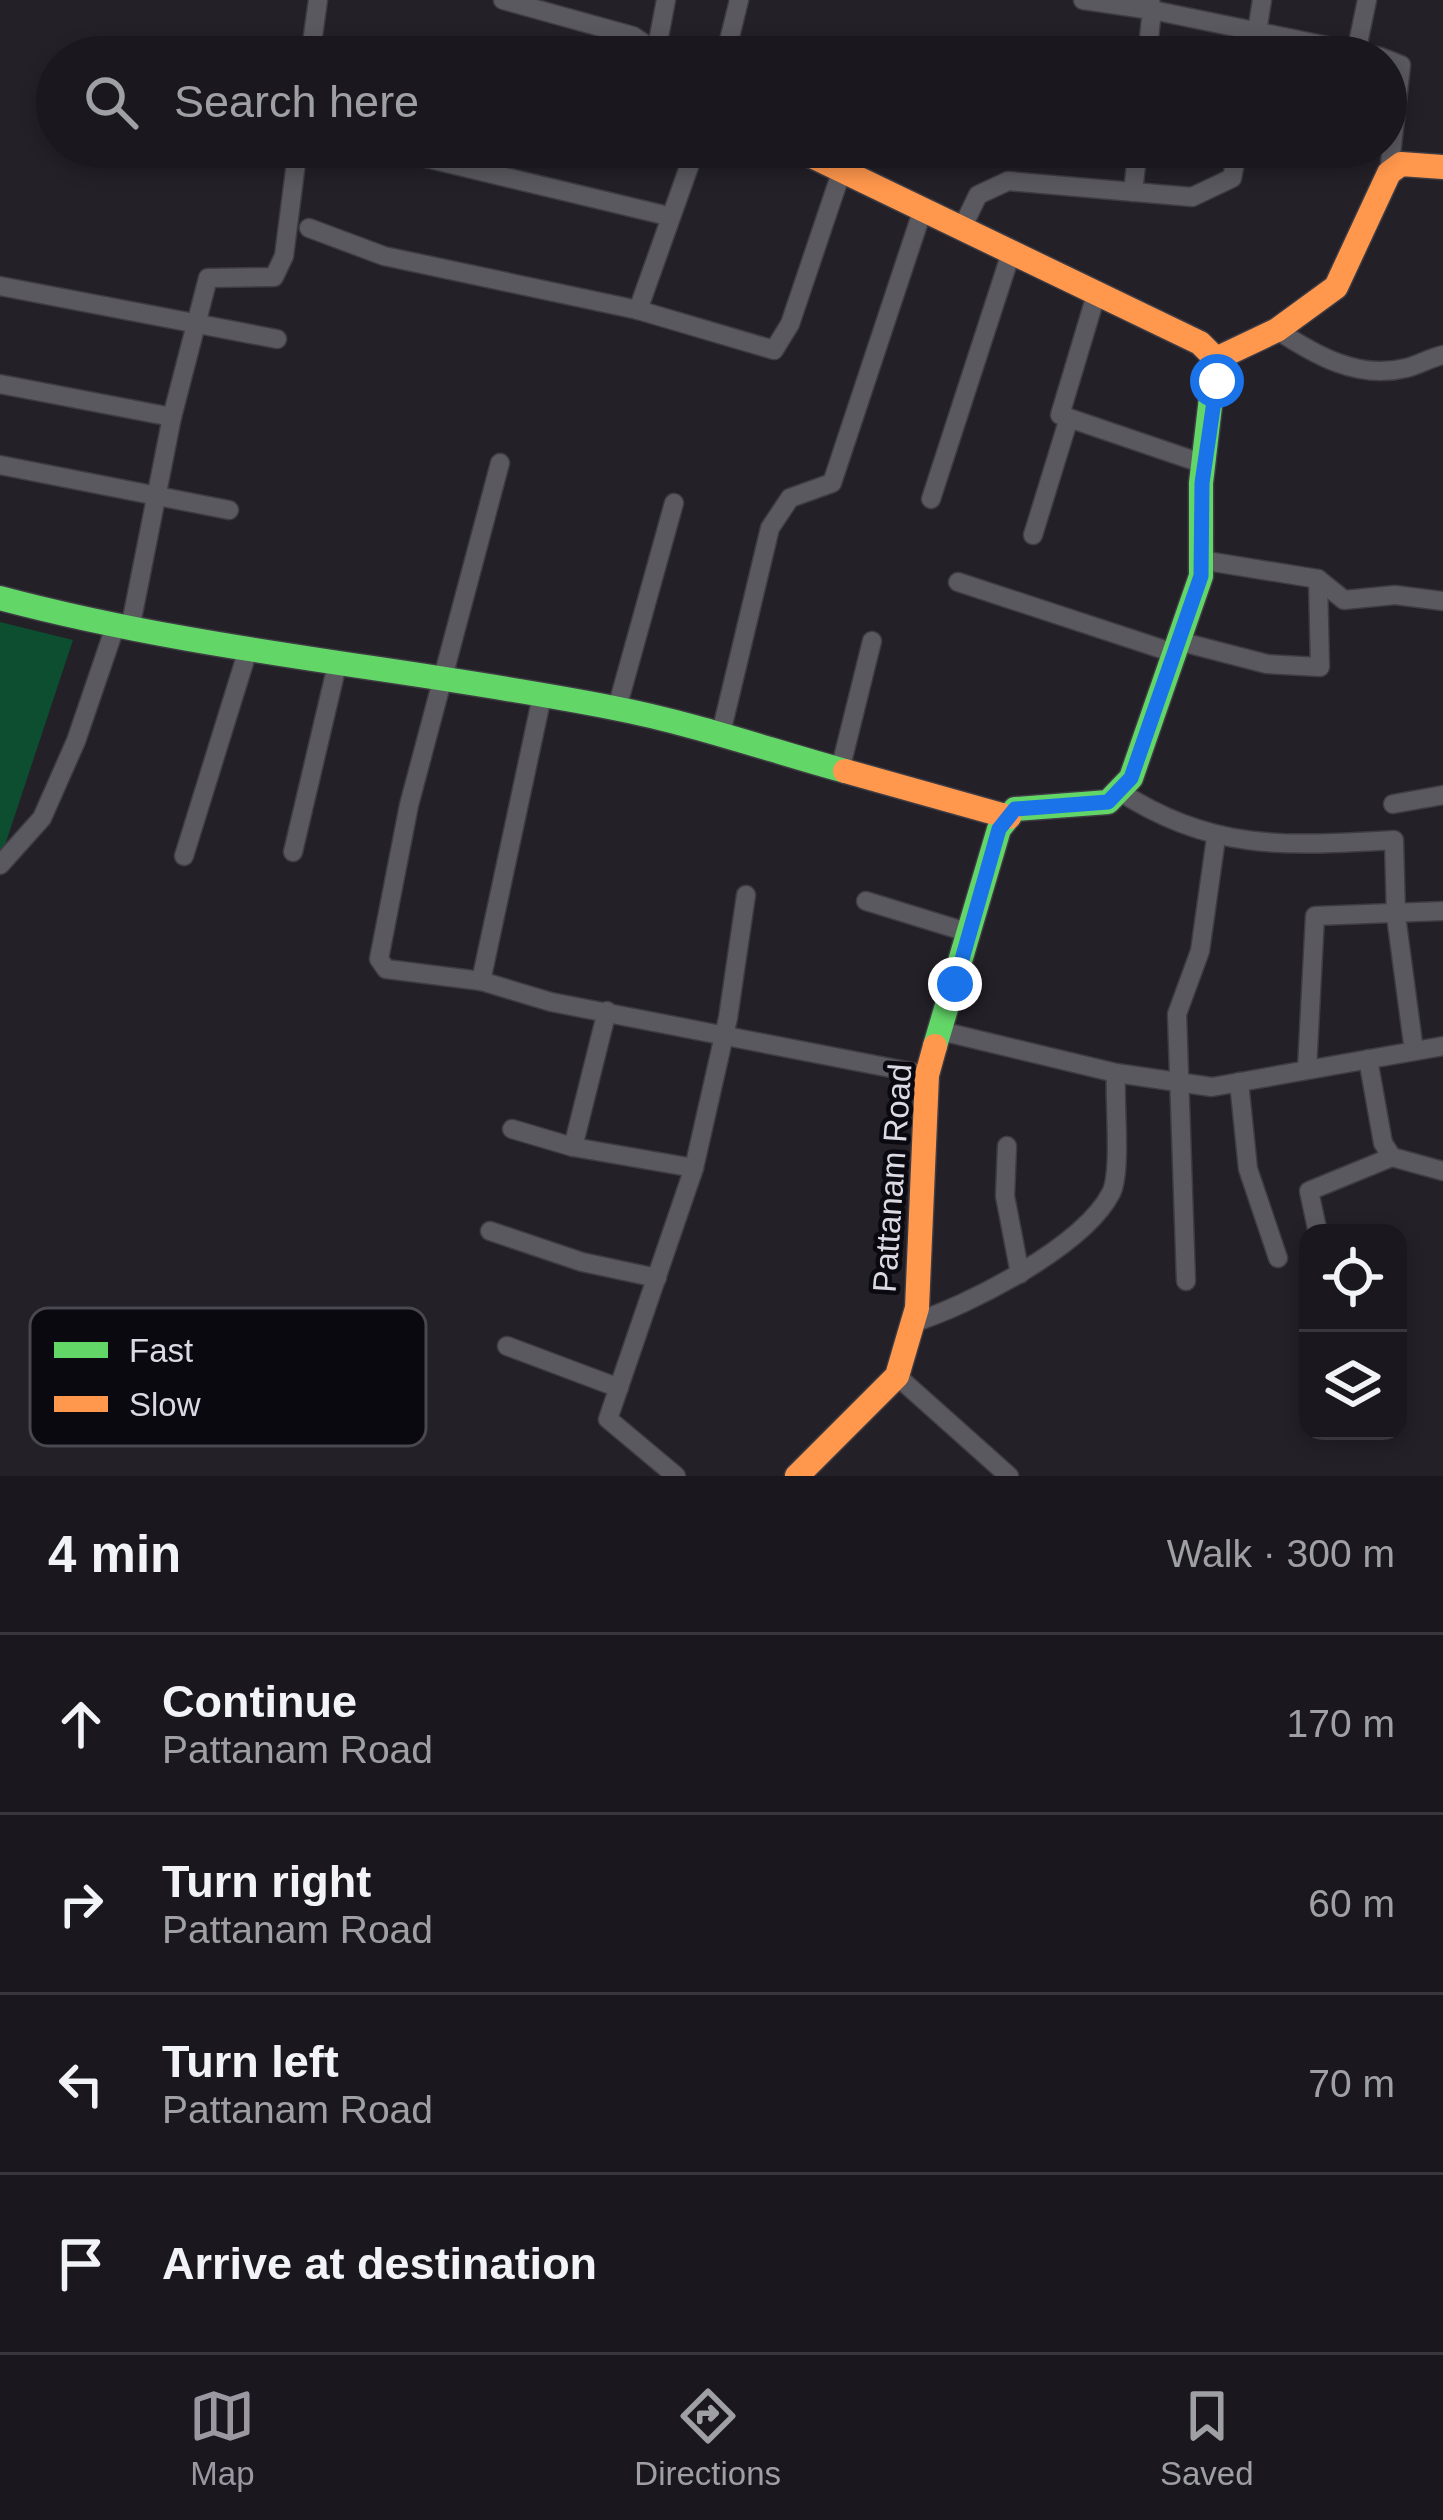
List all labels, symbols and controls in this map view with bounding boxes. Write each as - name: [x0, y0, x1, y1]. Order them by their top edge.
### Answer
- search box: [36, 36, 1407, 168]
- icon: search: [78, 69, 144, 135]
- text: Search here: [174, 76, 419, 127]
- route start: [1190, 354, 1244, 408]
- route end: [928, 957, 982, 1011]
- street label: Pattanam Road: [866, 1062, 918, 1294]
- map controls: [1299, 1224, 1407, 1440]
- button: locate: [1299, 1224, 1407, 1332]
- legend: [30, 1308, 426, 1446]
- text: Fast: [129, 1332, 193, 1369]
- button: layers: [1299, 1332, 1407, 1440]
- text: Slow: [129, 1386, 201, 1423]
- text: 4 min: [48, 1526, 181, 1583]
- text: Walk · 300 m: [1167, 1532, 1395, 1575]
- text: Continue: [162, 1676, 357, 1727]
- icon: ahead: [48, 1691, 114, 1757]
- text: 170 m: [1287, 1702, 1395, 1745]
- text: Pattanam Road: [162, 1728, 433, 1771]
- text: Turn right: [162, 1856, 371, 1907]
- icon: right: [48, 1871, 114, 1937]
- text: 60 m: [1308, 1882, 1395, 1925]
- text: Pattanam Road: [162, 1908, 433, 1951]
- text: Turn left: [162, 2036, 339, 2087]
- icon: left: [48, 2051, 114, 2117]
- text: 70 m: [1308, 2062, 1395, 2105]
- text: Pattanam Road: [162, 2088, 433, 2131]
- icon: arrive: [48, 2231, 114, 2297]
- text: Arrive at destination: [162, 2238, 597, 2289]
- tab: Map: [189, 2383, 255, 2493]
- tab: Directions: [634, 2383, 781, 2493]
- tab: Saved: [1160, 2383, 1254, 2493]

